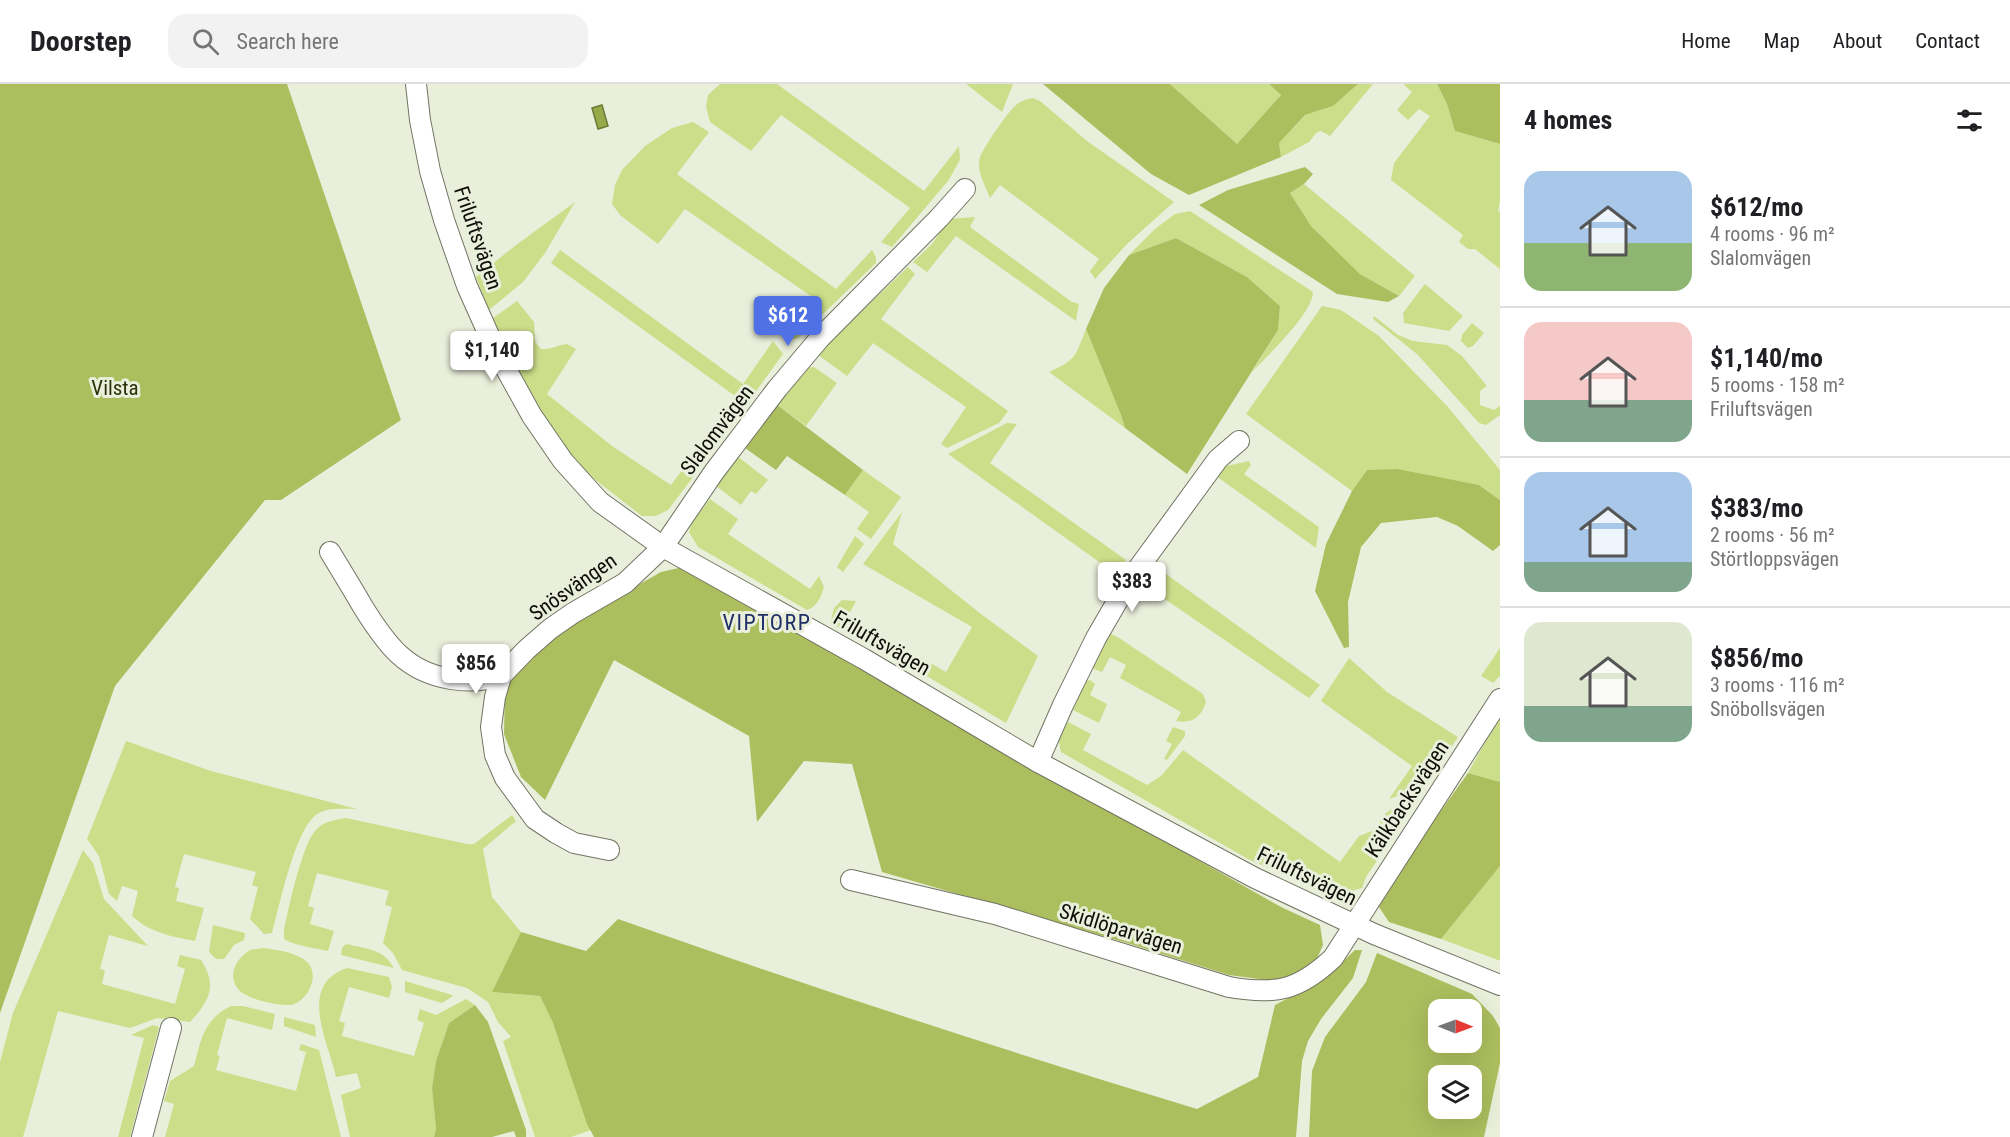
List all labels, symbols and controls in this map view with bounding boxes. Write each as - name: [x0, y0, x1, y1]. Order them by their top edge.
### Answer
- search box: [168, 14, 588, 68]
- text: Doorstep: [30, 25, 132, 58]
- icon: search: [189, 25, 222, 58]
- text: Search here: [237, 29, 339, 54]
- text: Home: [1681, 29, 1731, 53]
- text: Map: [1764, 29, 1800, 53]
- text: About: [1833, 29, 1882, 53]
- text: Contact: [1915, 29, 1980, 53]
- icon: filters: [1953, 104, 1986, 137]
- text: 4 homes: [1524, 105, 1612, 135]
- street label: Friluftsvägen: [449, 183, 507, 293]
- text: $612/mo: [1710, 192, 1803, 222]
- icon: home: [1572, 195, 1644, 267]
- text: 4 rooms · 96 m²: [1710, 222, 1835, 246]
- text: Slalomvägen: [1710, 246, 1811, 270]
- pin: $612: [752, 296, 824, 347]
- text: $612: [768, 303, 808, 327]
- pin: $1,140: [443, 331, 541, 382]
- text: $1,140: [464, 338, 520, 362]
- text: $1,140/mo: [1710, 343, 1823, 373]
- icon: home: [1572, 346, 1644, 418]
- text: 5 rooms · 158 m²: [1710, 373, 1845, 397]
- park label: Vilsta: [91, 376, 139, 400]
- street label: Slalomvägen: [675, 380, 759, 480]
- text: Friluftsvägen: [1710, 397, 1813, 421]
- text: $383/mo: [1710, 493, 1803, 523]
- icon: home: [1572, 496, 1644, 568]
- text: 2 rooms · 56 m²: [1710, 523, 1835, 547]
- text: Störtloppsvägen: [1710, 547, 1839, 571]
- street label: Snösvängen: [525, 548, 621, 626]
- pin: $383: [1096, 562, 1168, 613]
- text: $383: [1112, 569, 1152, 593]
- street label: Friluftsvägen: [829, 606, 935, 680]
- district label: VIPTORP: [723, 610, 811, 635]
- text: $856/mo: [1710, 643, 1803, 673]
- pin: $856: [440, 644, 512, 695]
- icon: home: [1572, 646, 1644, 718]
- text: $856: [456, 651, 496, 675]
- text: 3 rooms · 116 m²: [1710, 673, 1845, 697]
- text: Snöbollsvägen: [1710, 697, 1825, 721]
- street label: Kälkbacksvägen: [1360, 736, 1454, 862]
- street label: Friluftsvägen: [1253, 842, 1361, 910]
- street label: Skidlöparvägen: [1057, 899, 1185, 959]
- north arrow: [1428, 999, 1482, 1053]
- map controls: [1428, 999, 1482, 1119]
- button: layers: [1428, 1065, 1482, 1119]

